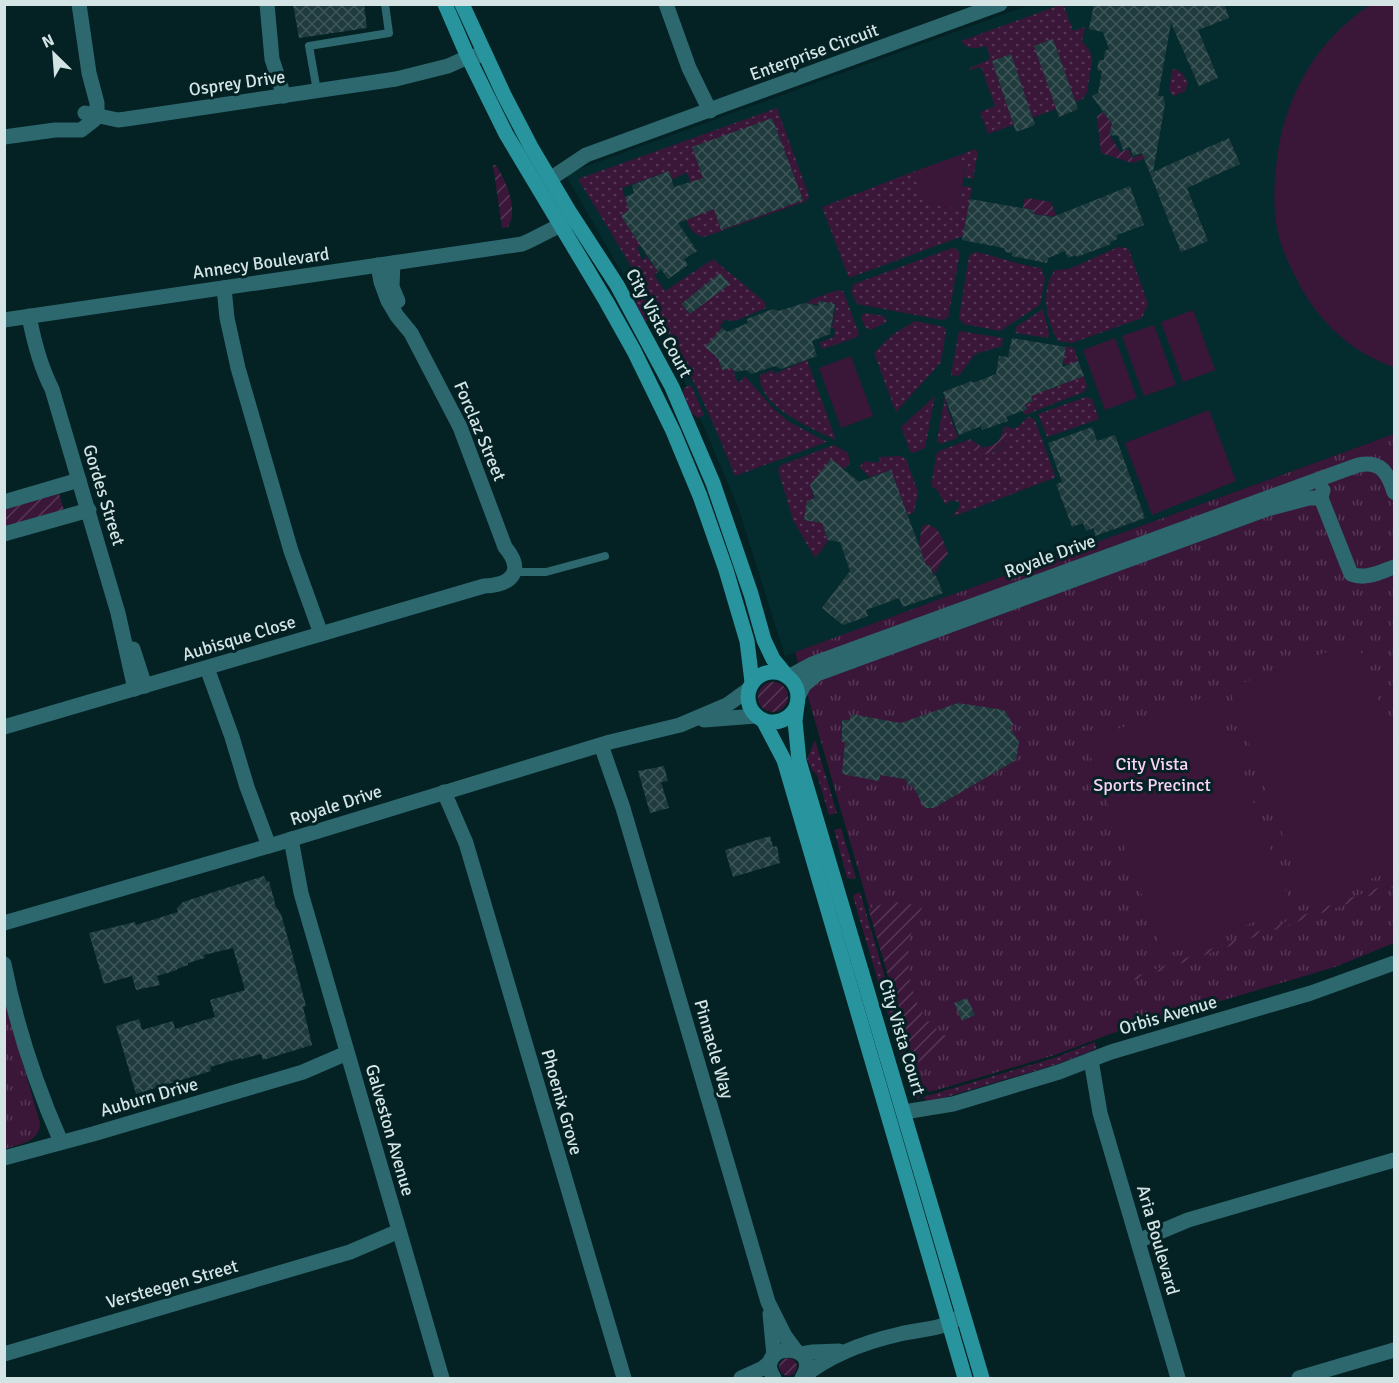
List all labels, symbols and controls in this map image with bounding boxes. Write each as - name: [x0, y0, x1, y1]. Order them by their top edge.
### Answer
- street label: Enterprise Circuit: [747, 19, 881, 85]
- north arrow: [24, 24, 84, 84]
- text: N: [39, 30, 57, 53]
- street label: Osprey Drive: [187, 65, 287, 101]
- street label: Annecy Boulevard: [191, 243, 331, 283]
- street label: City Vista Court: [621, 265, 697, 381]
- street label: Forclaz Street: [449, 378, 511, 484]
- street label: Gordes Street: [78, 442, 130, 548]
- street label: Royale Drive: [1001, 529, 1099, 583]
- street label: Aubisque Close: [180, 610, 298, 666]
- park label: City Vista Sports Precinct: [1093, 753, 1211, 796]
- street label: Royale Drive: [287, 780, 385, 830]
- street label: City Vista Court: [874, 976, 930, 1098]
- street label: Orbis Avenue: [1116, 991, 1220, 1039]
- street label: Pinnacle Way: [689, 997, 739, 1102]
- street label: Phoenix Grove: [536, 1046, 588, 1158]
- street label: Galveston Avenue: [361, 1061, 419, 1199]
- street label: Auburn Drive: [98, 1073, 200, 1121]
- street label: Aria Boulevard: [1132, 1183, 1184, 1297]
- street label: Versteegen Street: [103, 1255, 241, 1313]

